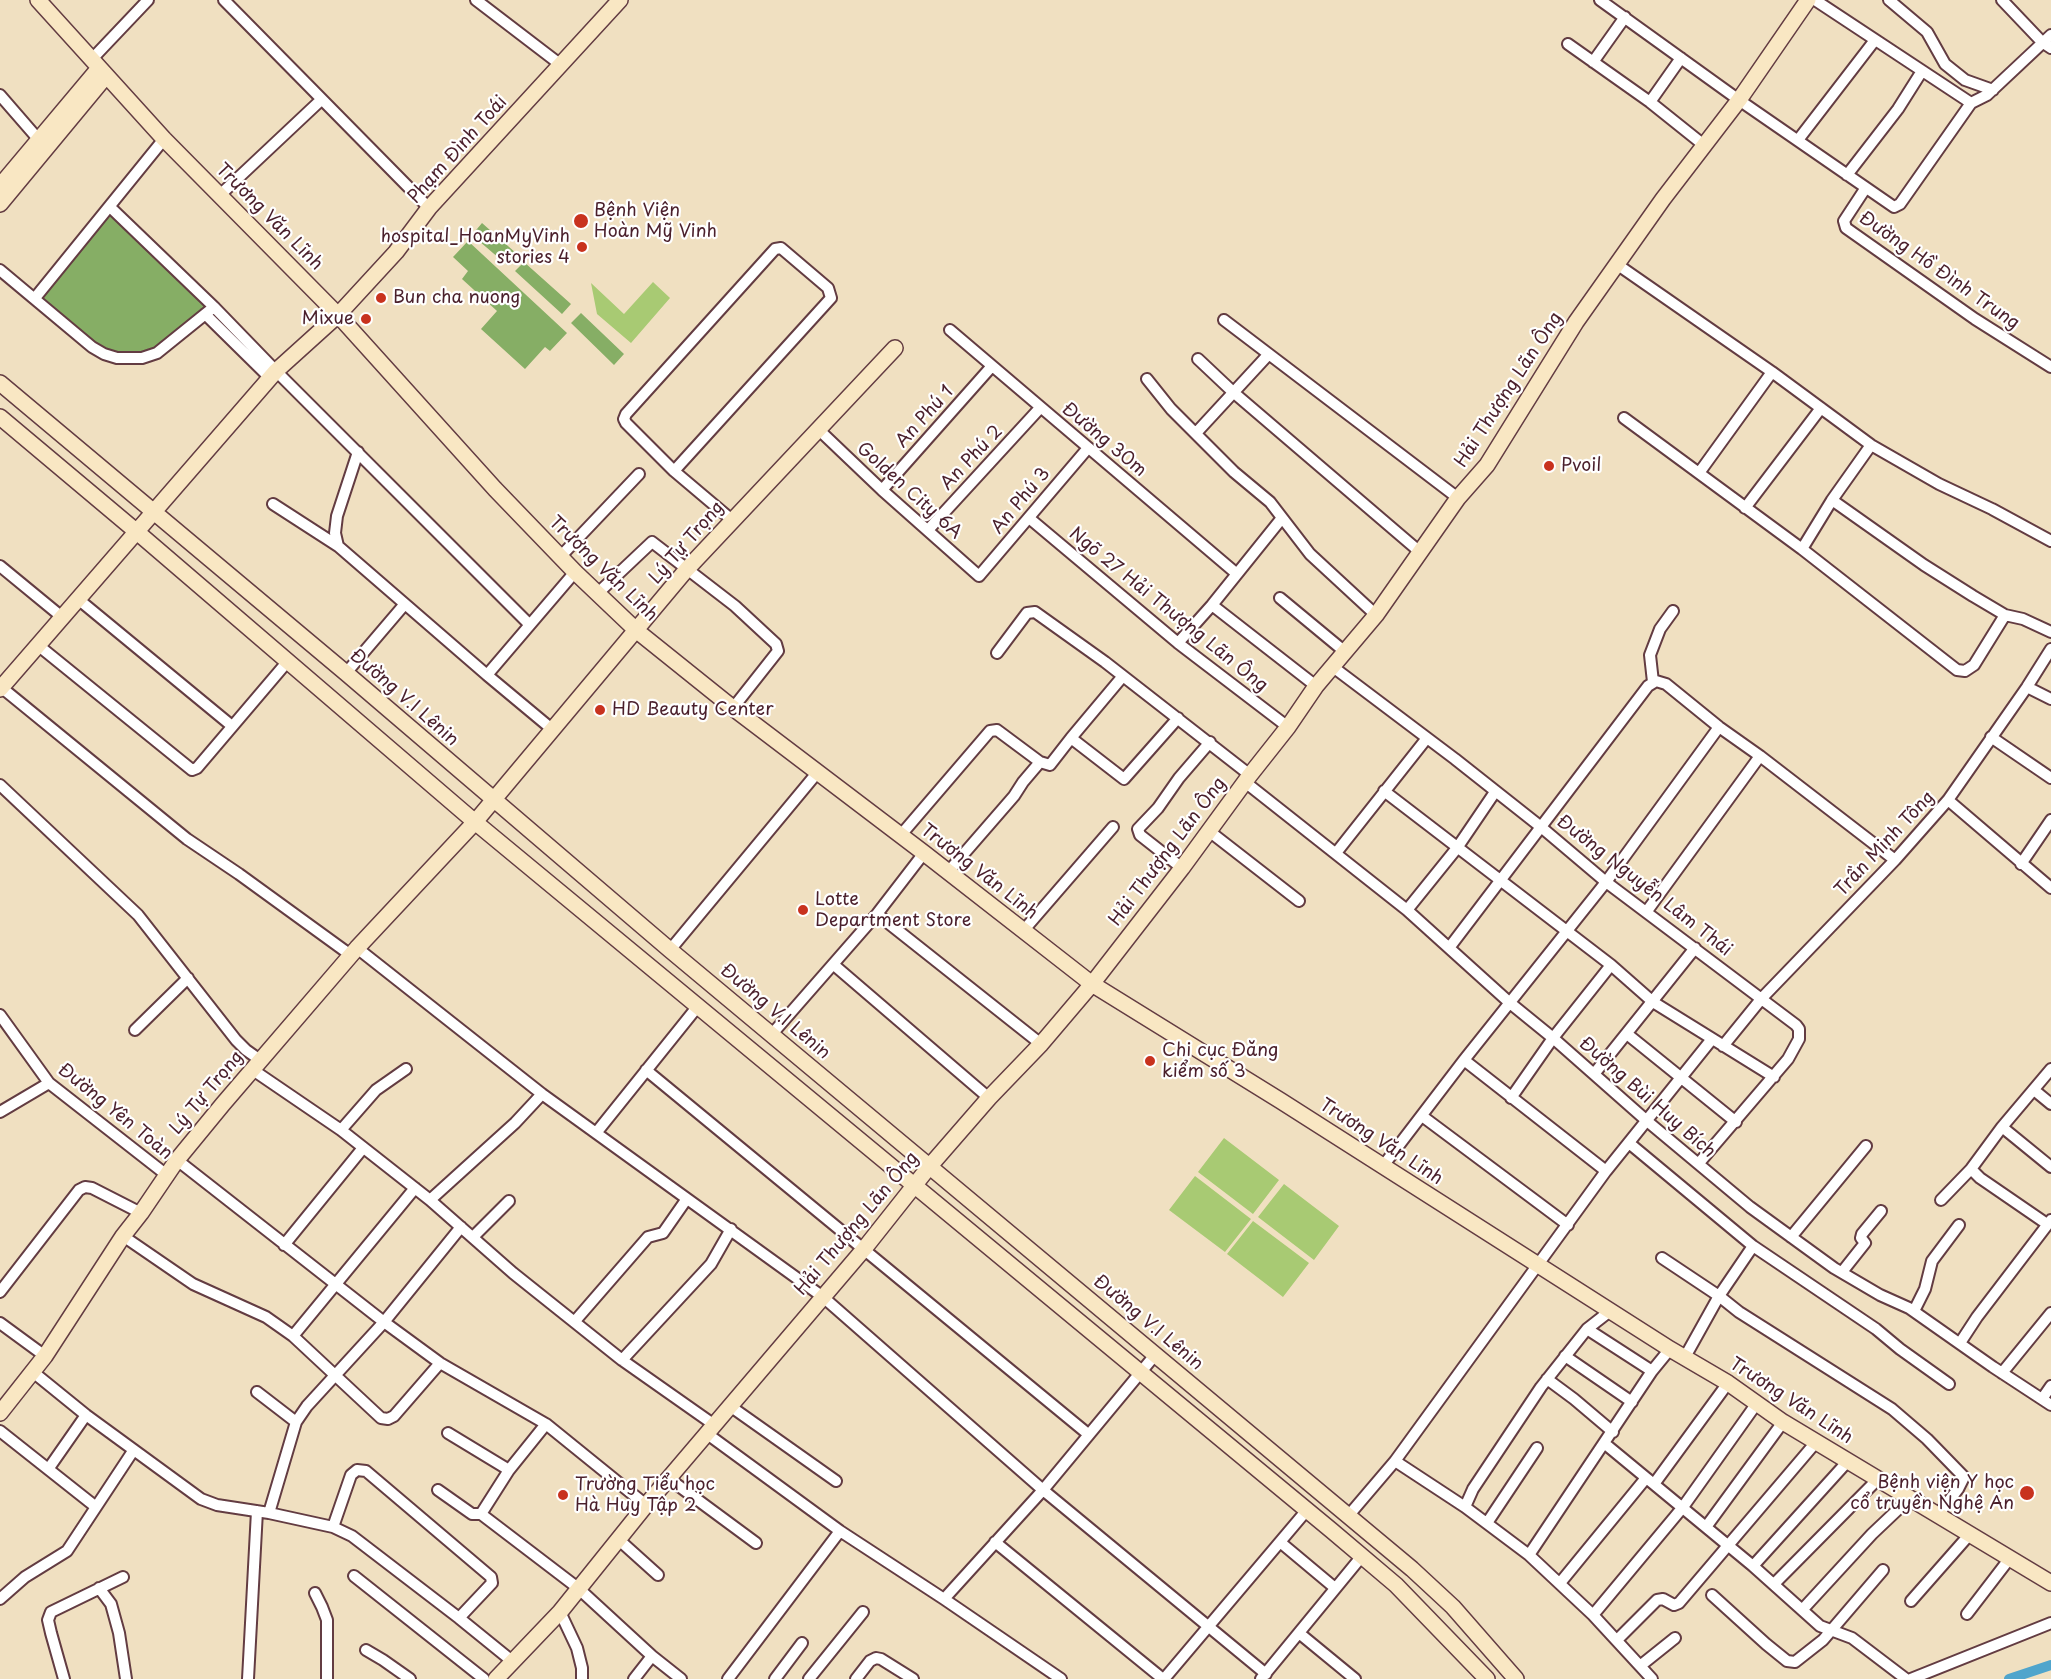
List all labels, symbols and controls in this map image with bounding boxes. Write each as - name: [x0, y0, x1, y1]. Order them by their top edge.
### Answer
- street label: Phạm Đình Toái: [404, 92, 512, 208]
- street label: Trương Văn Lĩnh: [211, 159, 327, 275]
- place label: Bệnh Viện Hoàn Mỹ Vinh: [594, 200, 717, 242]
- street label: Đường Hồ Đình Trung: [1855, 207, 2023, 335]
- marker: Bệnh Viện Hoàn Mỹ Vinh: [572, 212, 590, 230]
- place label: hospital_HoanMyVinh stories 4: [381, 226, 570, 268]
- marker: hospital_HoanMyVinh stories 4: [575, 240, 589, 254]
- place label: Bun cha nuong: [393, 287, 521, 309]
- marker: Bun cha nuong: [374, 291, 388, 305]
- place label: Mixue: [302, 308, 354, 330]
- street label: Hải Thượng Lãn Ông: [1451, 308, 1567, 472]
- marker: Mixue: [359, 312, 373, 326]
- street label: An Phú 1: [892, 382, 958, 452]
- street label: Đường 30m: [1057, 398, 1151, 482]
- street label: An Phú 2: [937, 421, 1007, 495]
- street label: Golden City 6A: [852, 438, 966, 544]
- place label: Pvoil: [1561, 455, 1601, 477]
- marker: Pvoil: [1542, 459, 1556, 473]
- street label: An Phú 3: [987, 463, 1055, 539]
- street label: Lý Tự Trọng: [645, 497, 729, 589]
- street label: Trương Văn Lĩnh: [544, 512, 662, 626]
- street label: Ngõ 27 Hải Thượng Lãn Ông: [1064, 523, 1272, 697]
- street label: Đường V.I Lênin: [345, 645, 463, 751]
- place label: HD Beauty Center: [612, 699, 774, 721]
- marker: HD Beauty Center: [593, 703, 607, 717]
- street label: Hải Thượng Lãn Ông: [1105, 773, 1231, 931]
- street label: Trần Minh Tông: [1831, 787, 1939, 901]
- street label: Đường Nguyễn Lâm Thái: [1552, 811, 1736, 961]
- street label: Trương Văn Lĩnh: [916, 820, 1042, 924]
- place label: Lotte Department Store: [815, 889, 971, 932]
- marker: Lotte Department Store: [796, 903, 810, 917]
- street label: Đường V.I Lênin: [716, 960, 834, 1064]
- street label: Đường Bùi Huy Bích: [1574, 1033, 1720, 1163]
- place label: Chi cục Đăng kiểm số 3: [1162, 1040, 1278, 1082]
- street label: Lý Tự Trọng: [166, 1047, 248, 1139]
- marker: Chi cục Đăng kiểm số 3: [1143, 1054, 1157, 1068]
- street label: Đường Yên Toàn: [53, 1059, 177, 1165]
- street label: Trương Văn Lĩnh: [1315, 1094, 1447, 1190]
- street label: Hải Thượng Lãn Ông: [791, 1148, 923, 1300]
- street label: Đường V.I Lênin: [1089, 1271, 1207, 1375]
- street label: Trương Văn Lĩnh: [1725, 1353, 1857, 1449]
- place label: Bệnh viện Y học cổ truyền Nghệ An: [1850, 1472, 2014, 1514]
- place label: Trường Tiểu học Hà Huy Tập 2: [575, 1474, 715, 1516]
- marker: Bệnh viện Y học cổ truyền Nghệ An: [2018, 1484, 2036, 1502]
- marker: Trường Tiểu học Hà Huy Tập 2: [556, 1488, 570, 1502]

